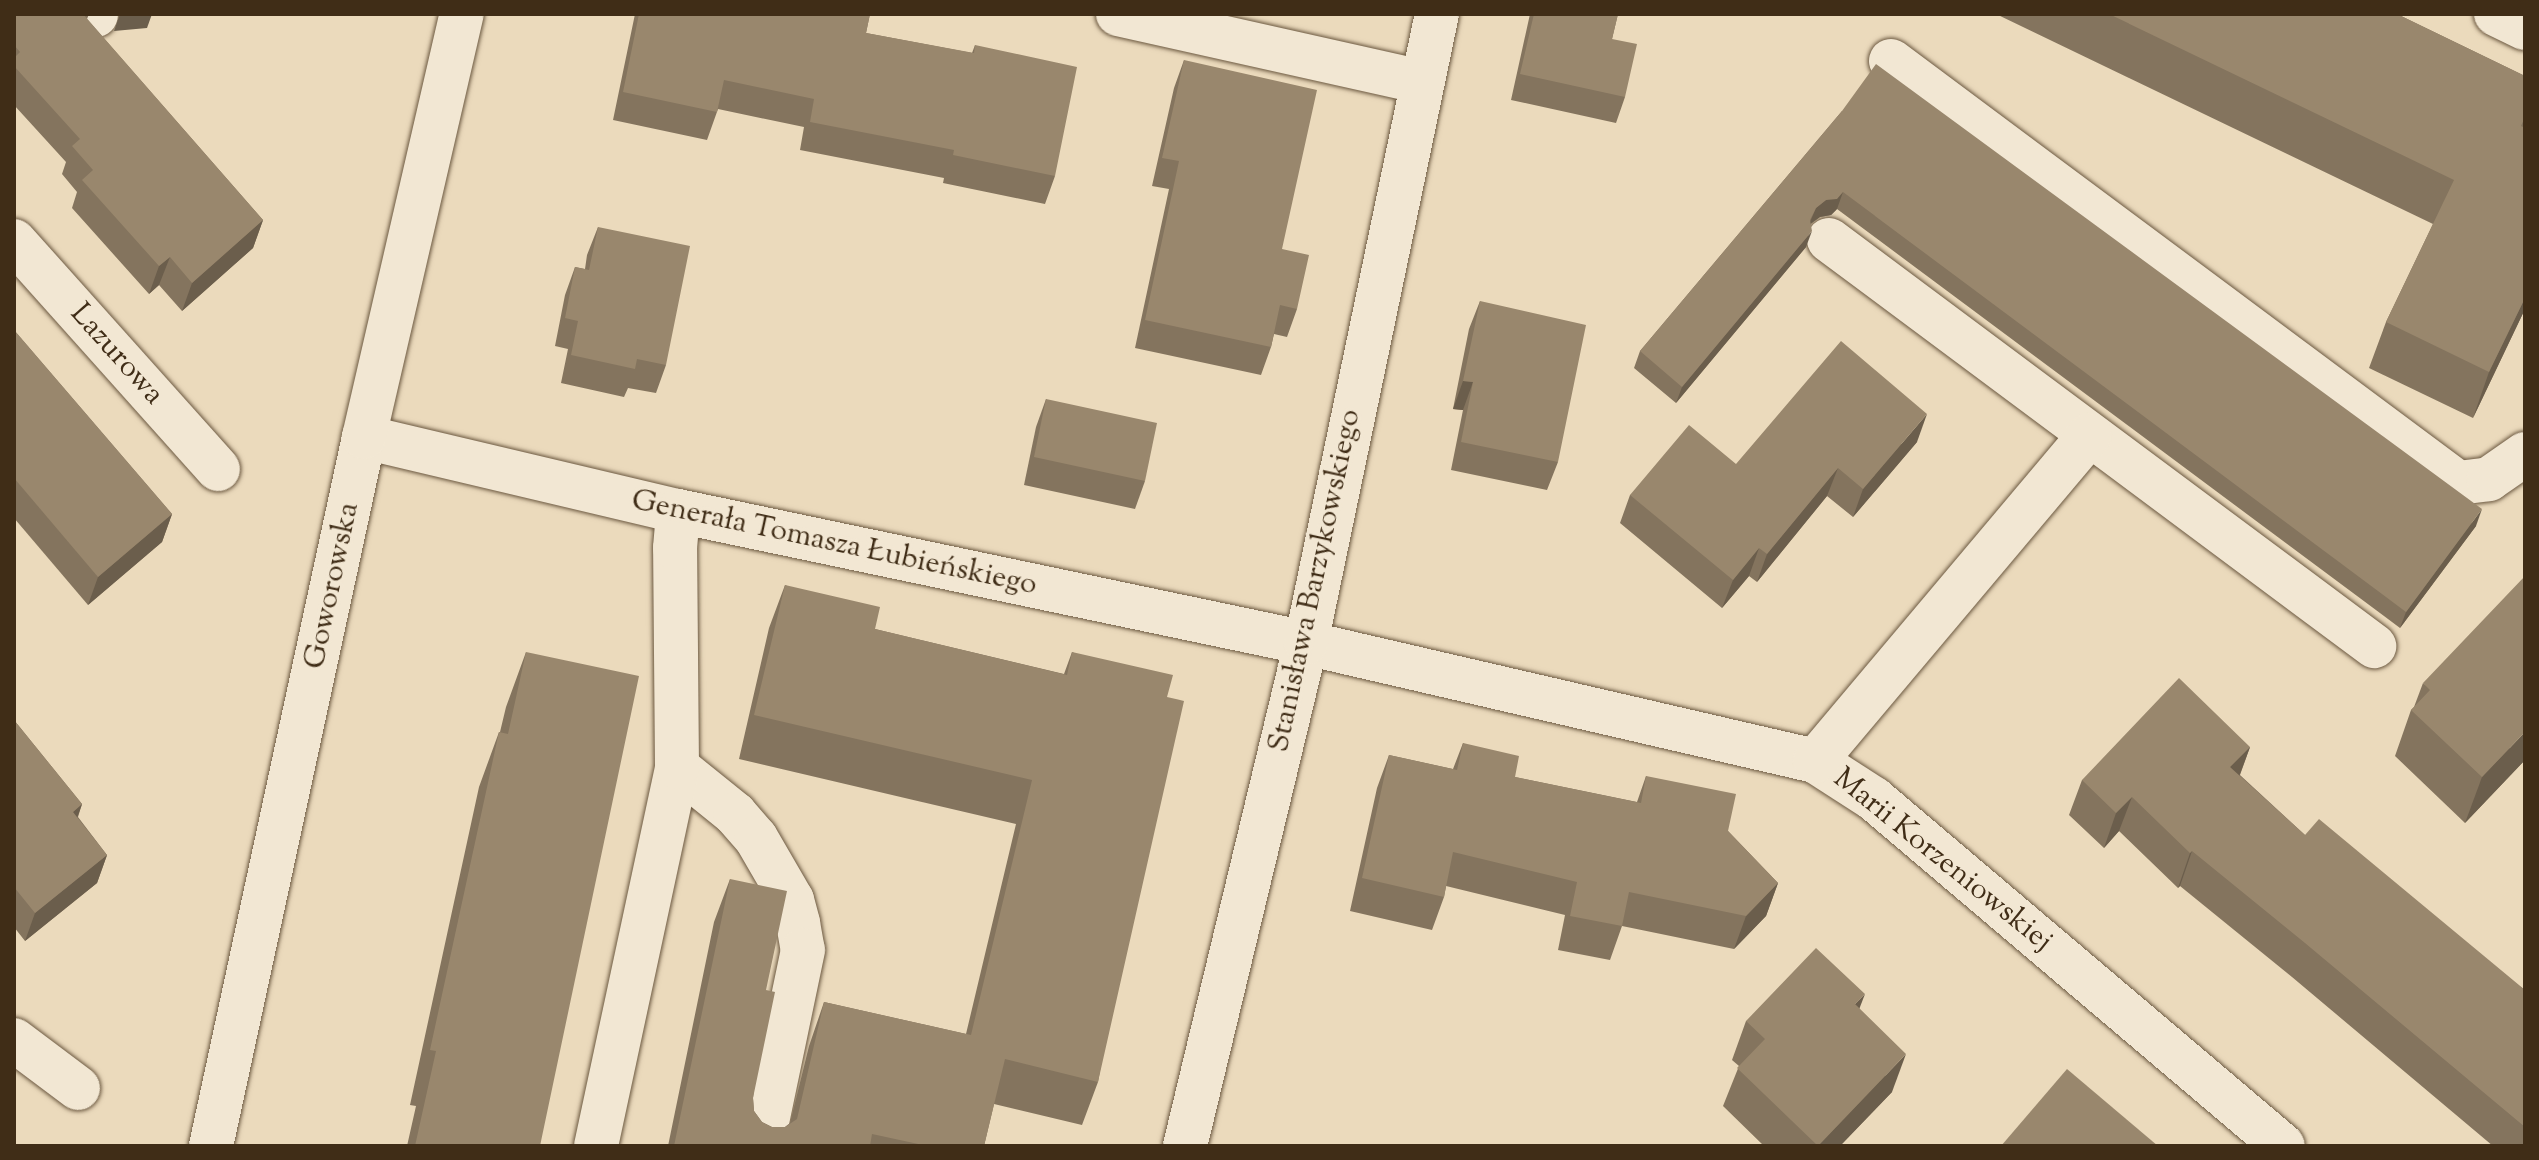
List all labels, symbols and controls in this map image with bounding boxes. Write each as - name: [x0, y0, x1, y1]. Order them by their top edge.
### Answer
- street label: Lazurowa: [61, 297, 171, 413]
- street label: Stanisława Barzykowskiego: [1262, 406, 1370, 756]
- street label: Generała Tomasza Łubieńskiego: [628, 483, 1040, 605]
- street label: Goworowska: [298, 499, 368, 673]
- street label: Marii Korzeniowskiej: [1825, 762, 2059, 960]

